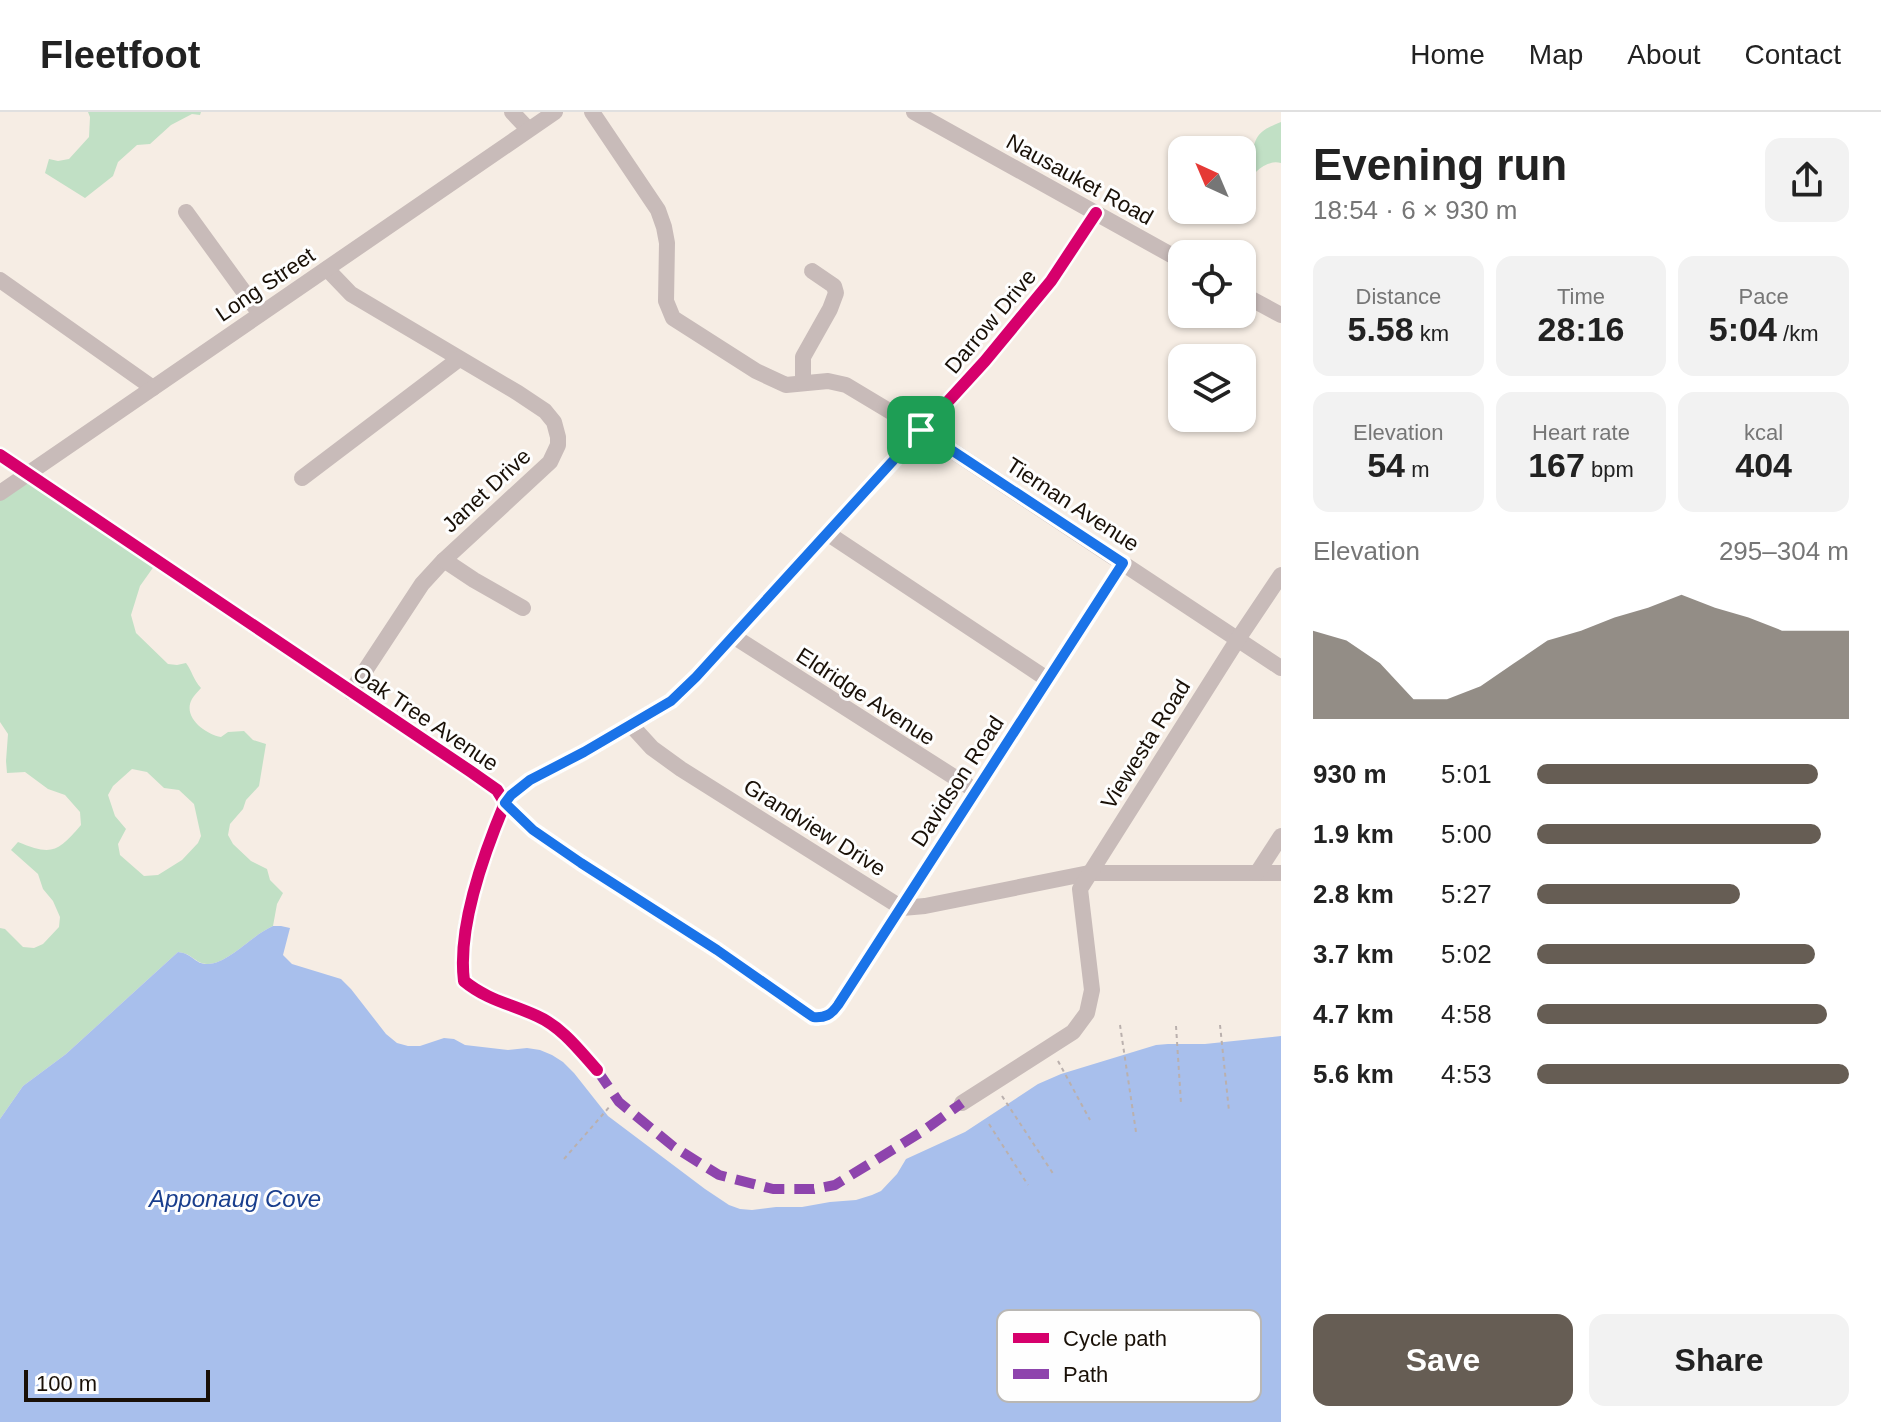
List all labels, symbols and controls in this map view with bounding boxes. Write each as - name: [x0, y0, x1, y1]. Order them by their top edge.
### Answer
- text: Fleetfoot: [40, 34, 200, 76]
- text: Home: [1410, 39, 1485, 70]
- text: Map: [1529, 39, 1583, 70]
- text: About: [1627, 39, 1701, 70]
- text: Contact: [1745, 39, 1841, 70]
- street label: Nausauket Road: [1002, 129, 1157, 230]
- north arrow: [1168, 136, 1256, 224]
- map controls: [1168, 136, 1256, 432]
- button: share: [1765, 138, 1849, 222]
- text: Evening run: [1313, 140, 1567, 189]
- text: 18:54 · 6 × 930 m: [1313, 195, 1518, 225]
- button: locate: [1168, 240, 1256, 328]
- street label: Long Street: [211, 242, 319, 327]
- street label: Darrow Drive: [940, 264, 1041, 379]
- text: Distance: [1356, 284, 1441, 309]
- text: Time: [1557, 284, 1605, 309]
- text: Pace: [1739, 284, 1789, 309]
- text: 5.58: [1348, 310, 1414, 348]
- text: 28:16: [1538, 310, 1624, 348]
- text: 5:04: [1709, 310, 1777, 348]
- text: km: [1414, 321, 1449, 346]
- text: /km: [1777, 321, 1818, 346]
- button: layers: [1168, 344, 1256, 432]
- pin: [887, 396, 955, 464]
- icon: arrive: [899, 408, 943, 452]
- text: Elevation: [1353, 420, 1444, 445]
- text: Heart rate: [1532, 420, 1630, 445]
- text: kcal: [1744, 420, 1783, 445]
- street label: Janet Drive: [437, 443, 536, 537]
- text: 54: [1367, 446, 1405, 484]
- text: 167: [1528, 446, 1585, 484]
- text: 404: [1735, 446, 1792, 484]
- street label: Tiernan Avenue: [1002, 452, 1144, 557]
- text: m: [1405, 457, 1429, 482]
- text: bpm: [1585, 457, 1634, 482]
- text: Elevation: [1313, 536, 1420, 566]
- text: 295–304 m: [1719, 536, 1849, 566]
- street label: Eldridge Avenue: [792, 642, 940, 750]
- street label: Oak Tree Avenue: [348, 661, 503, 776]
- street label: Viewesta Road: [1096, 675, 1195, 813]
- street label: Davidson Road: [906, 711, 1009, 851]
- text: 930 m: [1313, 759, 1387, 789]
- text: 5:01: [1441, 759, 1492, 789]
- street label: Grandview Drive: [739, 774, 890, 881]
- text: 1.9 km: [1313, 819, 1394, 849]
- text: 5:00: [1441, 819, 1492, 849]
- text: 2.8 km: [1313, 879, 1394, 909]
- text: 5:27: [1441, 879, 1492, 909]
- text: 3.7 km: [1313, 939, 1394, 969]
- text: 5:02: [1441, 939, 1492, 969]
- text: 4.7 km: [1313, 999, 1394, 1029]
- text: 4:58: [1441, 999, 1492, 1029]
- text: 5.6 km: [1313, 1059, 1394, 1089]
- text: 4:53: [1441, 1059, 1492, 1089]
- water label: Apponaug Cove: [147, 1185, 321, 1212]
- legend: [997, 1310, 1261, 1402]
- button: Save: [1313, 1314, 1573, 1406]
- button: Share: [1589, 1314, 1849, 1406]
- text: Cycle path: [1063, 1326, 1167, 1351]
- text: Path: [1063, 1362, 1108, 1387]
- scale bar: [24, 1366, 210, 1402]
- text: 100 m: [36, 1371, 97, 1396]

